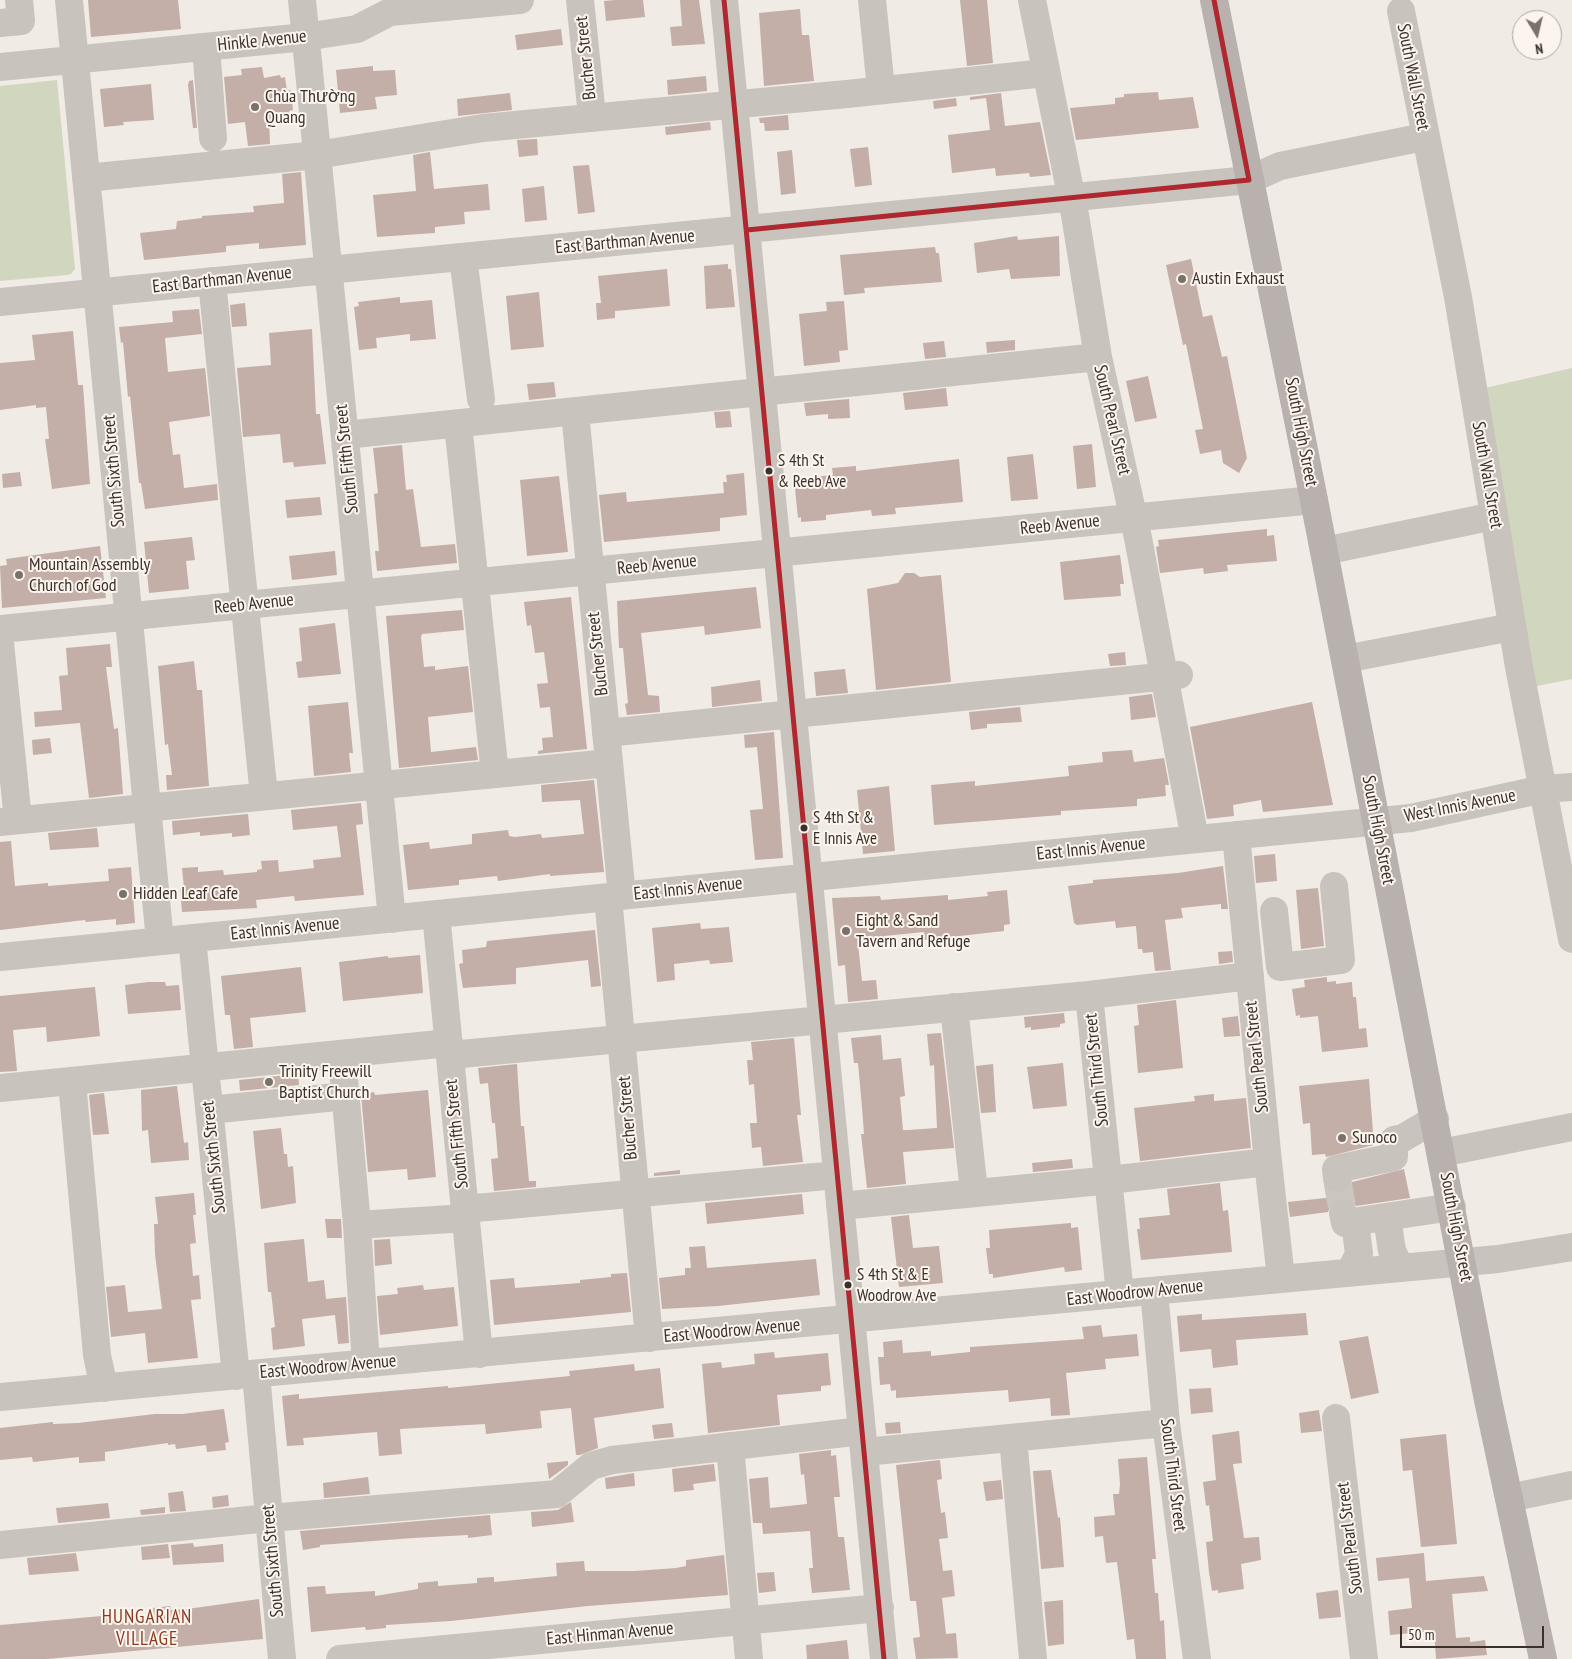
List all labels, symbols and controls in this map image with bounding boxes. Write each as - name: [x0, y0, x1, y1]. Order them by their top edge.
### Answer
- north arrow: [1512, 10, 1562, 60]
- street label: Bucher Street: [571, 15, 601, 101]
- street label: South Wall Street: [1392, 22, 1434, 132]
- street label: Hinkle Avenue: [216, 26, 308, 56]
- text: N: [1534, 39, 1544, 58]
- place label: Chùa Thường Quang: [265, 86, 355, 128]
- marker: Chùa Thường Quang: [249, 101, 261, 113]
- street label: East Barthman Avenue: [554, 225, 696, 259]
- street label: East Barthman Avenue: [151, 262, 293, 298]
- place label: Austin Exhaust: [1192, 268, 1284, 290]
- marker: Austin Exhaust: [1176, 273, 1188, 285]
- street label: South Pearl Street: [1089, 363, 1135, 477]
- street label: South High Street: [1280, 376, 1322, 488]
- street label: South Fifth Street: [331, 403, 363, 515]
- street label: South Sixth Street: [98, 414, 130, 528]
- street label: South Wall Street: [1467, 420, 1507, 530]
- place label: S 4th St & Reeb Ave: [778, 451, 846, 491]
- marker: S 4th St & Reeb Ave: [764, 466, 774, 476]
- street label: Reeb Avenue: [1019, 510, 1101, 540]
- street label: Reeb Avenue: [616, 550, 698, 580]
- place label: Mountain Assembly Church of God: [29, 554, 150, 596]
- marker: Mountain Assembly Church of God: [13, 569, 25, 581]
- street label: Reeb Avenue: [213, 589, 295, 619]
- street label: Bucher Street: [583, 611, 613, 697]
- street label: South High Street: [1357, 774, 1399, 886]
- street label: West Innis Avenue: [1402, 785, 1518, 827]
- place label: S 4th St & E Innis Ave: [813, 808, 877, 848]
- marker: S 4th St & E Innis Ave: [799, 823, 809, 833]
- street label: East Innis Avenue: [1036, 833, 1146, 865]
- street label: East Innis Avenue: [633, 873, 743, 905]
- place label: Hidden Leaf Cafe: [133, 883, 238, 905]
- marker: Hidden Leaf Cafe: [117, 888, 129, 900]
- place label: Eight & Sand Tavern and Refuge: [856, 910, 971, 952]
- street label: East Innis Avenue: [230, 913, 340, 945]
- marker: Eight & Sand Tavern and Refuge: [840, 925, 852, 937]
- street label: South Pearl Street: [1240, 1000, 1274, 1114]
- street label: South Third Street: [1080, 1012, 1114, 1128]
- place label: Trinity Freewill Baptist Church: [279, 1061, 371, 1104]
- street label: Bucher Street: [614, 1075, 642, 1161]
- marker: Trinity Freewill Baptist Church: [263, 1076, 275, 1088]
- street label: South Fifth Street: [441, 1078, 473, 1190]
- street label: South Sixth Street: [197, 1100, 231, 1214]
- place label: Sunoco: [1352, 1127, 1397, 1149]
- marker: Sunoco: [1336, 1132, 1348, 1144]
- street label: South High Street: [1435, 1171, 1477, 1283]
- place label: S 4th St & E Woodrow Ave: [857, 1265, 936, 1305]
- street label: East Woodrow Avenue: [1066, 1275, 1204, 1311]
- marker: S 4th St & E Woodrow Ave: [843, 1280, 853, 1290]
- street label: East Woodrow Avenue: [663, 1314, 801, 1348]
- street label: East Woodrow Avenue: [259, 1350, 397, 1384]
- street label: South Third Street: [1155, 1417, 1191, 1533]
- street label: South Pearl Street: [1332, 1481, 1368, 1595]
- street label: South Sixth Street: [257, 1504, 289, 1618]
- district label: HUNGARIAN VILLAGE: [101, 1607, 193, 1651]
- scale bar: [1402, 1616, 1546, 1648]
- street label: East Hinman Avenue: [546, 1618, 674, 1650]
- text: 50 m: [1408, 1625, 1434, 1644]

